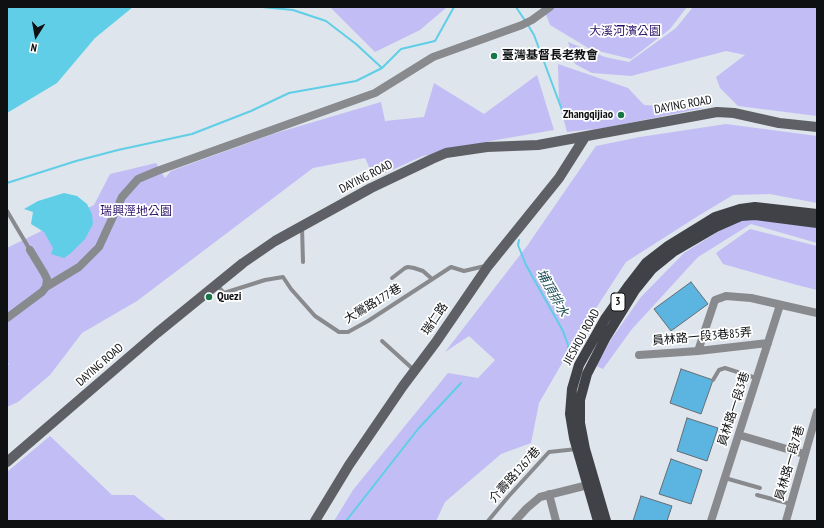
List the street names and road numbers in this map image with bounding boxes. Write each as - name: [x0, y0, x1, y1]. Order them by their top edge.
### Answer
- street label: DAYING ROAD: [653, 93, 713, 117]
- street label: DAYING ROAD: [337, 157, 395, 197]
- street label: 大鶯路177巷: [342, 281, 404, 327]
- road number: 3: [611, 293, 625, 311]
- street label: 瑞仁路: [419, 300, 451, 338]
- street label: JIESHOU ROAD: [561, 307, 603, 367]
- street label: 員林路一段3巷85弄: [651, 325, 753, 349]
- street label: DAYING ROAD: [73, 341, 127, 389]
- street label: 員林路一段3巷: [715, 370, 753, 448]
- street label: 員林路一段7巷: [772, 424, 808, 502]
- street label: 介壽路1267巷: [486, 444, 544, 506]

